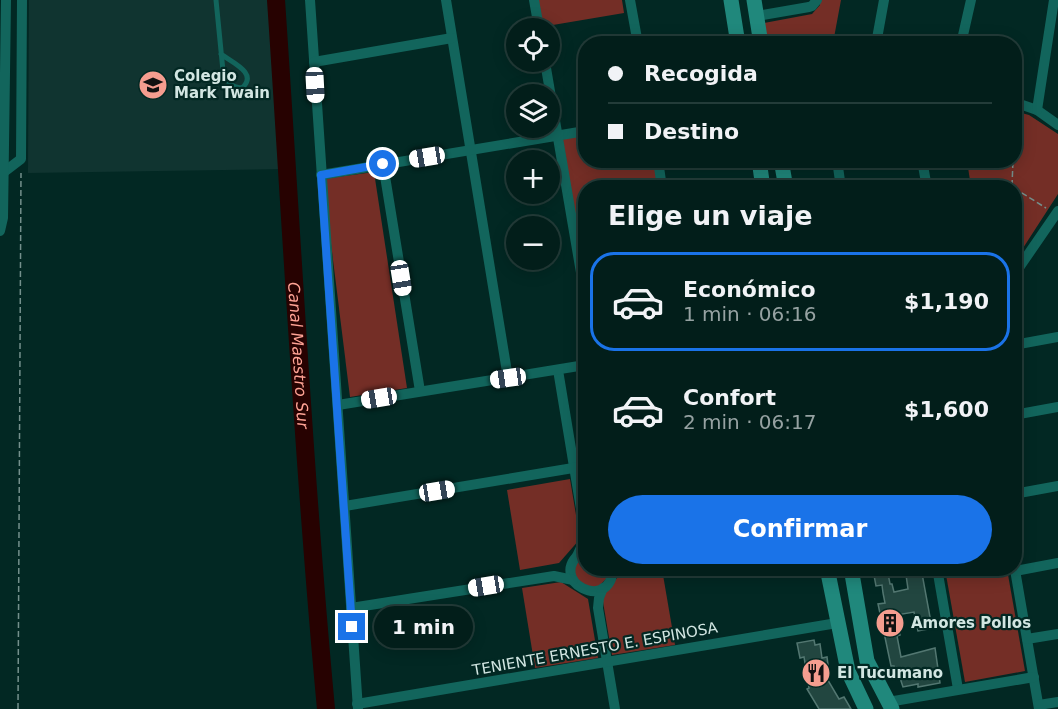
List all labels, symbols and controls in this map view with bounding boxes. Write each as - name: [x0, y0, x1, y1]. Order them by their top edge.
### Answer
- map controls: [506, 18, 560, 270]
- button: locate: [506, 18, 560, 72]
- text: Recogida: [644, 61, 758, 86]
- place label: Colegio Mark Twain: [174, 67, 270, 102]
- car: [305, 67, 325, 103]
- school or university icon: Colegio Mark Twain: [137, 69, 169, 101]
- button: layers: [506, 84, 560, 138]
- text: Destino: [644, 119, 739, 144]
- car: [408, 145, 446, 169]
- route start: [369, 150, 396, 177]
- button: +: [506, 150, 560, 204]
- text: Elige un viaje: [608, 200, 812, 231]
- button: −: [506, 216, 560, 270]
- car: [389, 259, 413, 297]
- icon: car: [611, 275, 665, 329]
- text: Económico: [683, 277, 816, 302]
- water label: Canal Maestro Sur: [284, 281, 313, 431]
- text: $1,190: [904, 289, 989, 314]
- text: 1 min · 06:16: [683, 302, 817, 326]
- car: [489, 367, 527, 389]
- icon: car: [611, 383, 665, 437]
- text: Confort: [683, 385, 776, 410]
- car: [360, 386, 398, 410]
- text: $1,600: [904, 397, 989, 422]
- text: 2 min · 06:17: [683, 410, 817, 434]
- car: [418, 479, 456, 503]
- button: Confirmar: [608, 495, 992, 564]
- car: [467, 574, 505, 598]
- callout: 1 min: [373, 606, 472, 648]
- building icon: Amores Pollos: [874, 607, 906, 639]
- route end: [338, 613, 365, 640]
- place label: Amores Pollos: [911, 614, 1031, 632]
- text: 1 min: [392, 615, 455, 639]
- street label: TENIENTE ERNESTO E. ESPINOSA: [470, 618, 720, 680]
- restaurant icon: El Tucumano: [800, 657, 832, 689]
- place label: El Tucumano: [837, 664, 943, 682]

